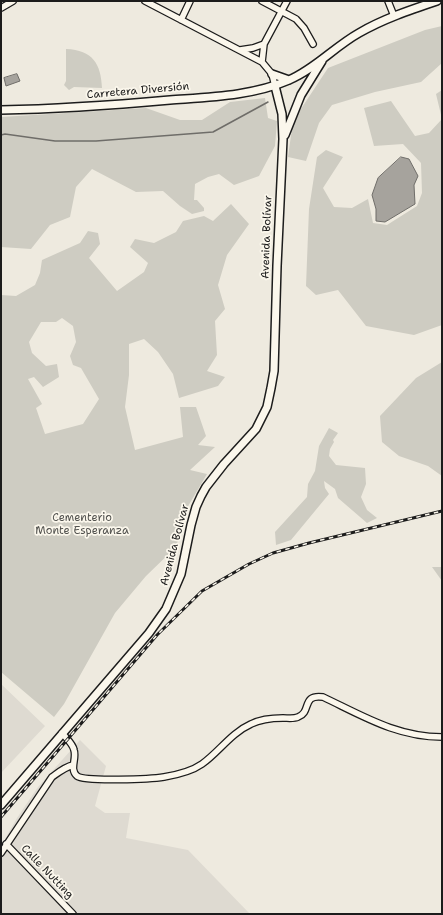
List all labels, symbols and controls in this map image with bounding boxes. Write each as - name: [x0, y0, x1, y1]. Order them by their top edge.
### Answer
- street label: Carretera Diversión: [86, 80, 190, 102]
- street label: Avenida Bolívar: [259, 195, 275, 279]
- street label: Avenida Bolívar: [158, 503, 192, 587]
- park label: Cementerio Monte Esperanza: [35, 511, 129, 537]
- street label: Calle Nutting: [18, 842, 76, 902]

